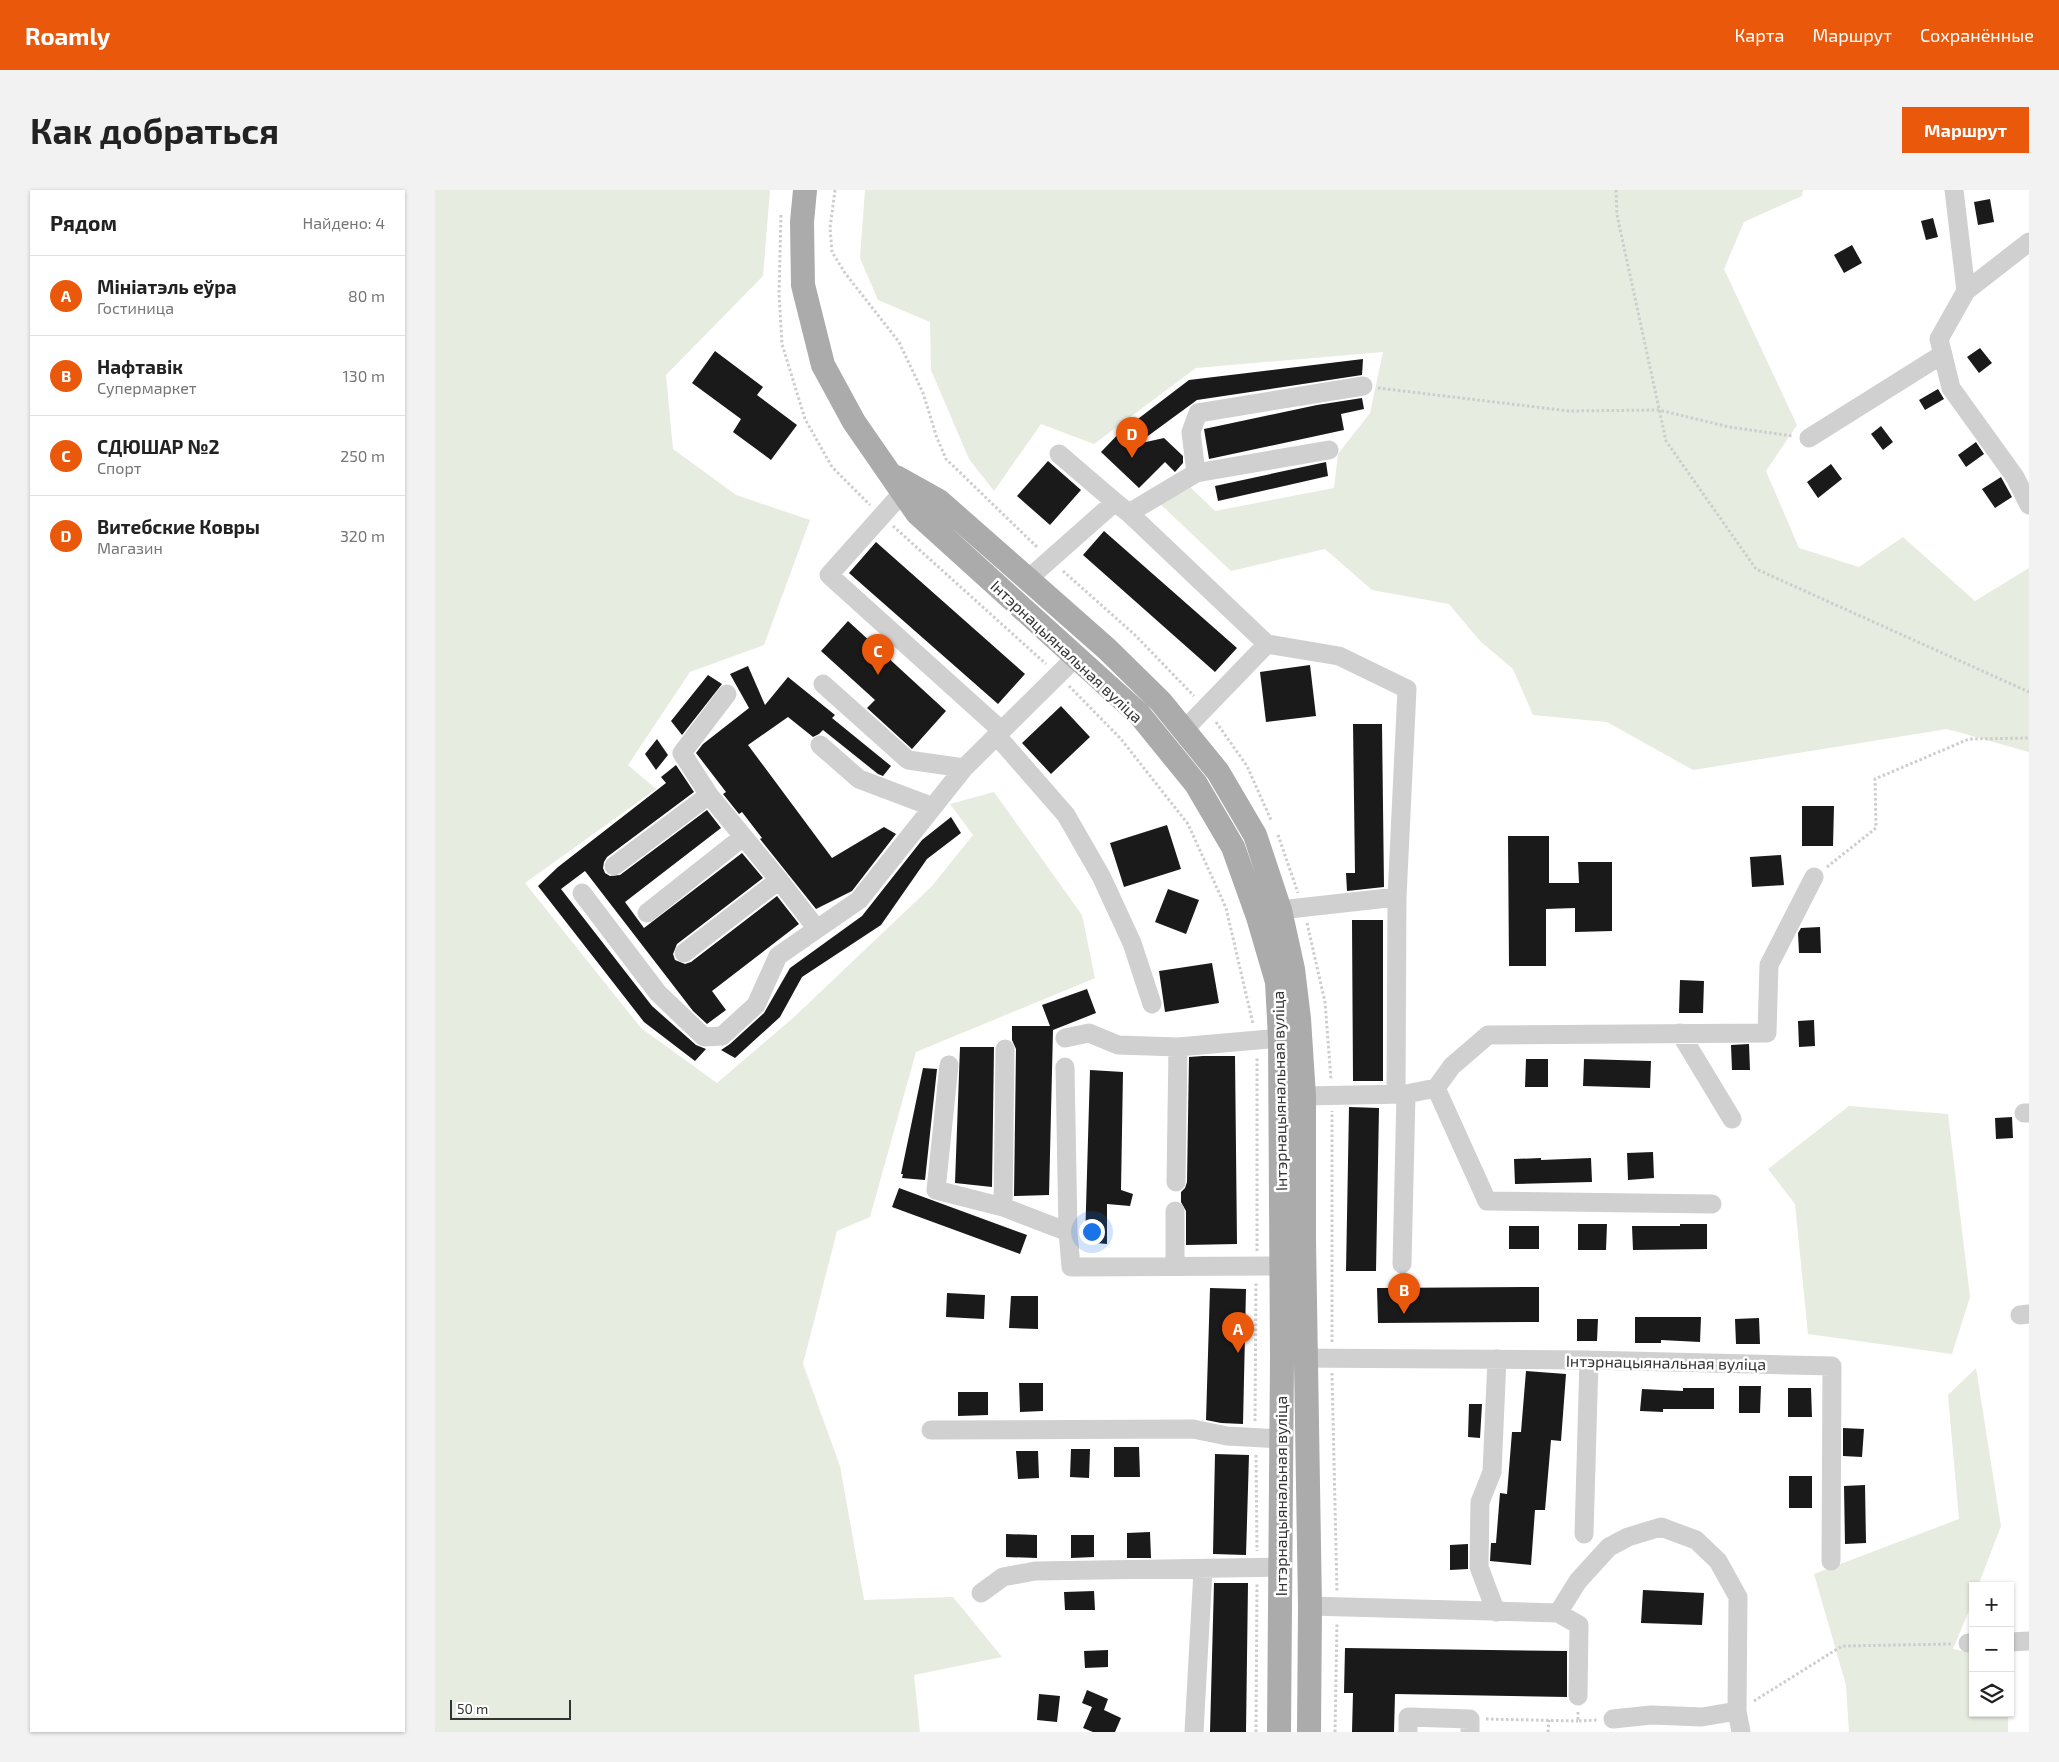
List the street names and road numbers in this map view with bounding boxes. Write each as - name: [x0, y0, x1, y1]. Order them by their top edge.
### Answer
- street label: Інтэрнацыянальная вуліца: [987, 576, 1147, 727]
- street label: Інтэрнацыянальная вуліца: [1268, 991, 1291, 1191]
- street label: Інтэрнацыянальная вуліца: [1566, 1351, 1766, 1374]
- street label: Інтэрнацыянальная вуліца: [1271, 1396, 1291, 1596]

